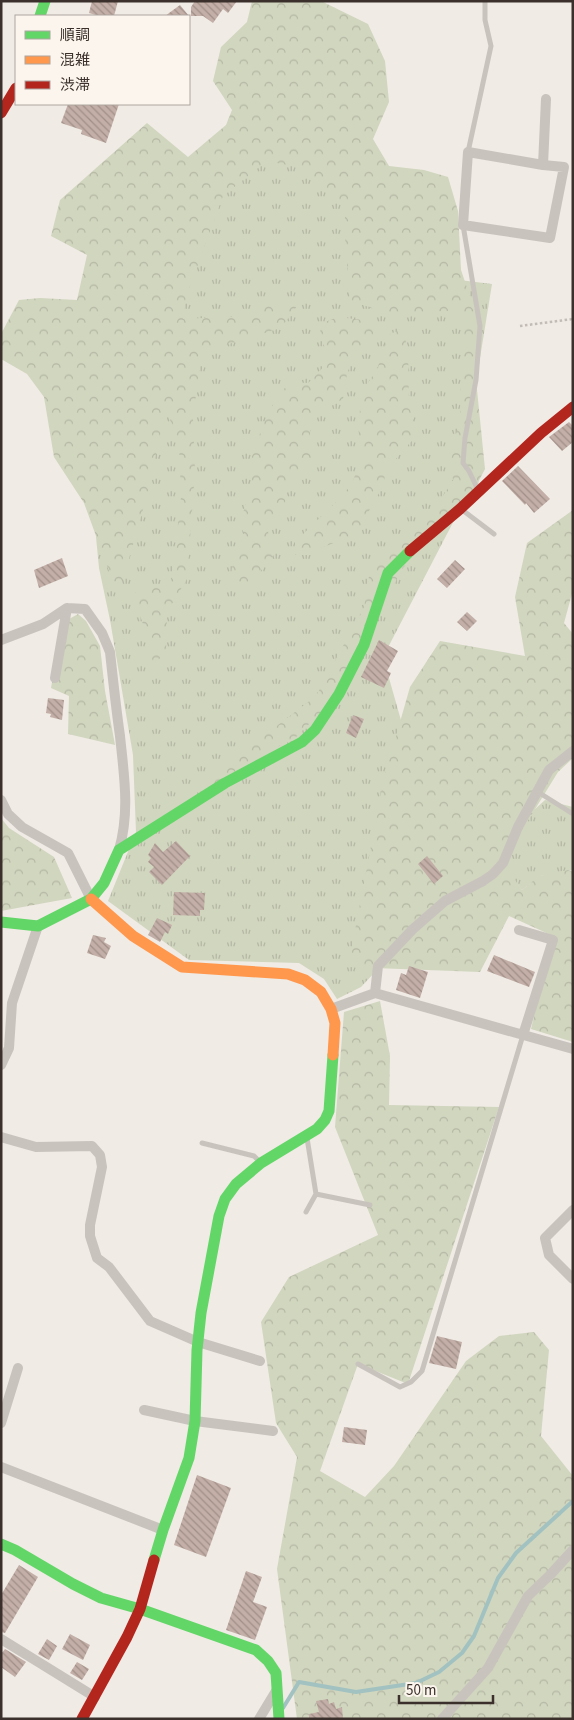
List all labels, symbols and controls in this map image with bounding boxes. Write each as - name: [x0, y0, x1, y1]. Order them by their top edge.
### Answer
- legend: [15, 15, 190, 105]
- text: 順調: [60, 25, 90, 46]
- text: 混雑: [60, 50, 90, 71]
- text: 渋滞: [60, 75, 90, 96]
- scale bar: [399, 1672, 493, 1704]
- text: 50 m: [406, 1680, 436, 1701]

